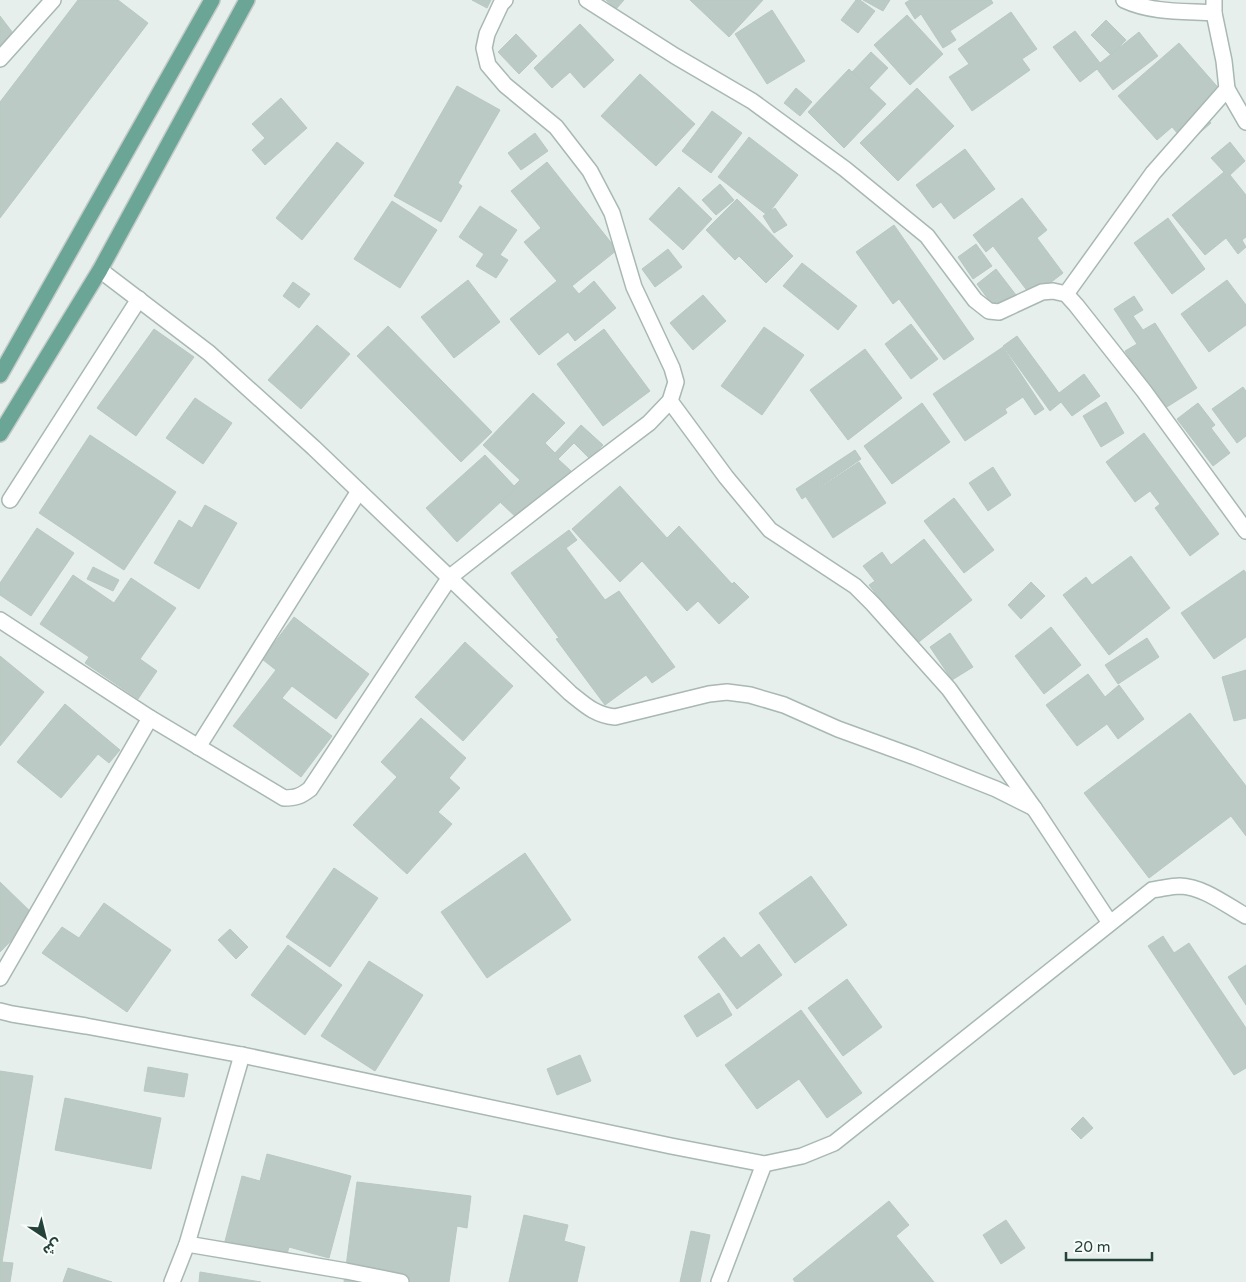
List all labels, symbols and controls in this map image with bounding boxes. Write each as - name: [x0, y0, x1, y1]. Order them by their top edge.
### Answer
- north arrow: [20, 1212, 70, 1262]
- scale bar: [1066, 1230, 1152, 1262]
- text: ش: [39, 1235, 65, 1260]
- text: 20 m: [1074, 1238, 1111, 1256]

